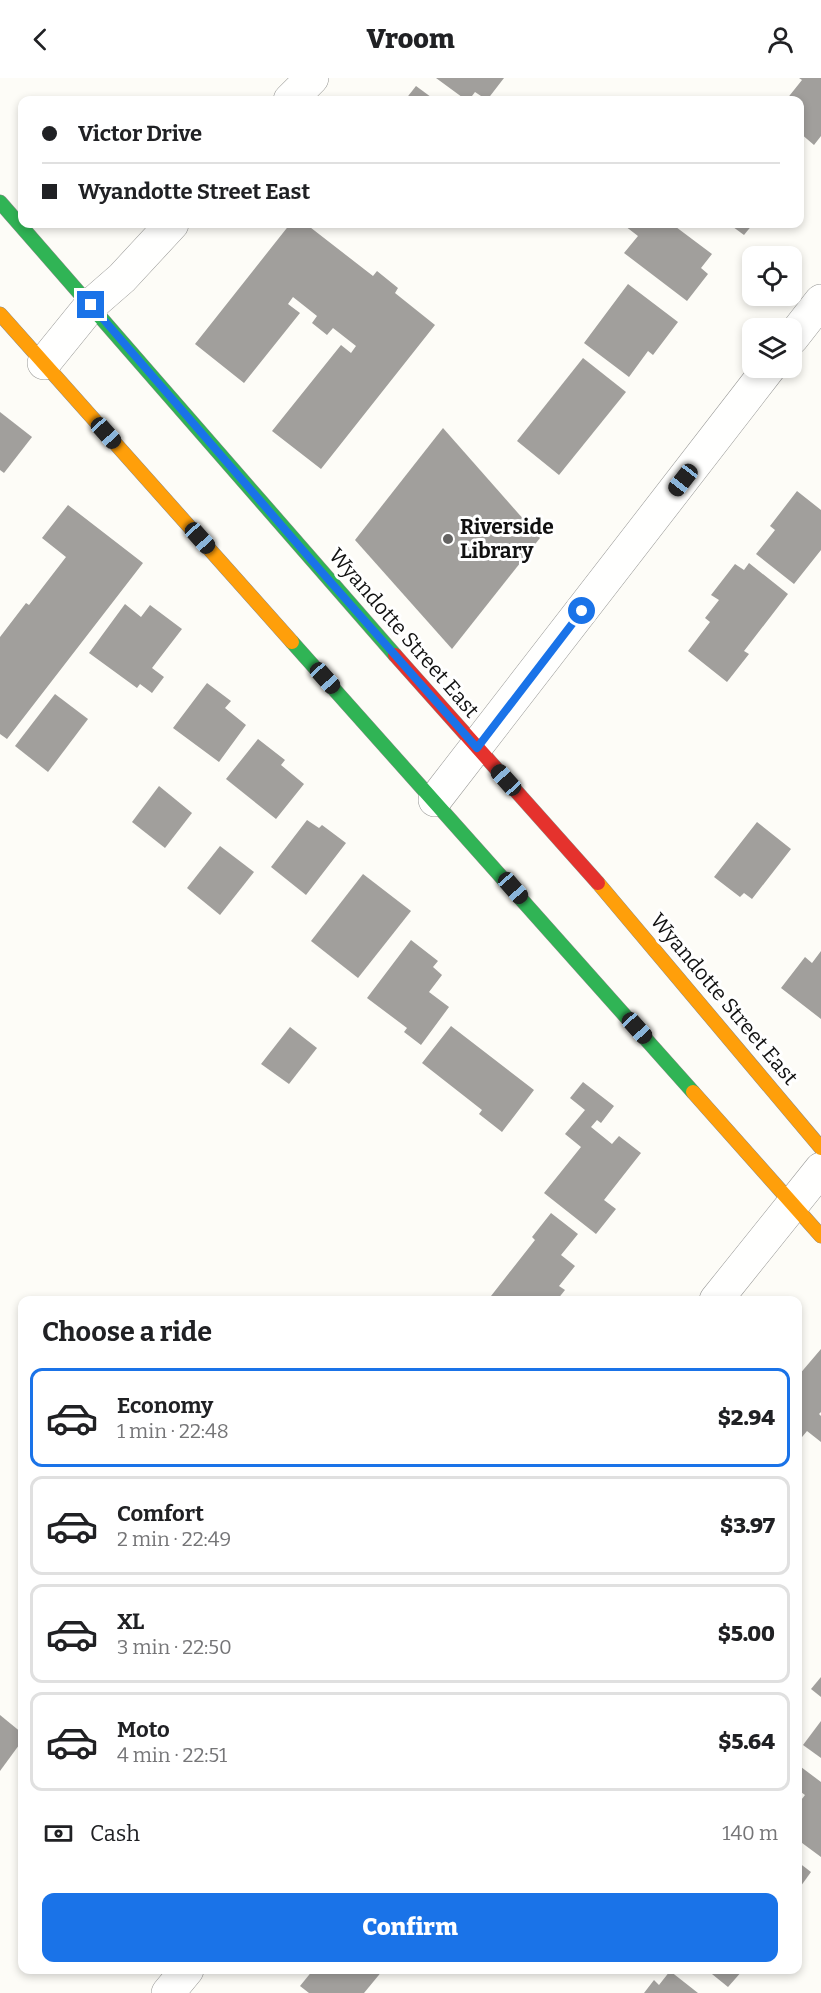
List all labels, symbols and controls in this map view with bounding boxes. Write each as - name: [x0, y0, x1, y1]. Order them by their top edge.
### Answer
- icon: back: [24, 23, 57, 56]
- text: Vroom: [366, 23, 455, 55]
- icon: person: [764, 23, 797, 56]
- text: Victor Drive: [78, 120, 202, 147]
- text: Wyandotte Street East: [78, 178, 310, 205]
- map controls: [742, 246, 802, 378]
- button: locate: [742, 246, 802, 306]
- route end: [77, 291, 104, 318]
- button: layers: [742, 318, 802, 378]
- car: [87, 414, 125, 452]
- car: [665, 460, 701, 500]
- place label: Riverside Library: [460, 514, 554, 564]
- car: [181, 519, 219, 557]
- marker: Riverside Library: [441, 532, 455, 546]
- street label: Wyandotte Street East: [323, 543, 485, 723]
- route start: [568, 597, 595, 624]
- car: [306, 659, 344, 697]
- car: [487, 761, 525, 799]
- car: [494, 869, 532, 907]
- street label: Wyandotte Street East: [645, 908, 804, 1090]
- car: [618, 1009, 656, 1047]
- text: Choose a ride: [42, 1316, 212, 1348]
- icon: car: [45, 1391, 99, 1445]
- text: Economy: [117, 1392, 213, 1419]
- text: $2.94: [718, 1404, 775, 1431]
- text: 1 min · 22:48: [117, 1419, 229, 1443]
- icon: car: [45, 1499, 99, 1553]
- text: Comfort: [117, 1500, 204, 1527]
- text: $3.97: [720, 1512, 775, 1539]
- text: 2 min · 22:49: [117, 1527, 231, 1551]
- icon: car: [45, 1607, 99, 1661]
- text: XL: [117, 1608, 144, 1635]
- text: $5.00: [718, 1620, 775, 1647]
- text: 3 min · 22:50: [117, 1635, 232, 1659]
- icon: car: [45, 1715, 99, 1769]
- text: Moto: [117, 1716, 170, 1743]
- text: $5.64: [718, 1728, 775, 1755]
- text: 4 min · 22:51: [117, 1743, 227, 1767]
- icon: cash: [42, 1817, 75, 1850]
- text: Cash: [90, 1820, 140, 1847]
- text: 140 m: [722, 1821, 778, 1845]
- button: Confirm: [42, 1893, 778, 1962]

